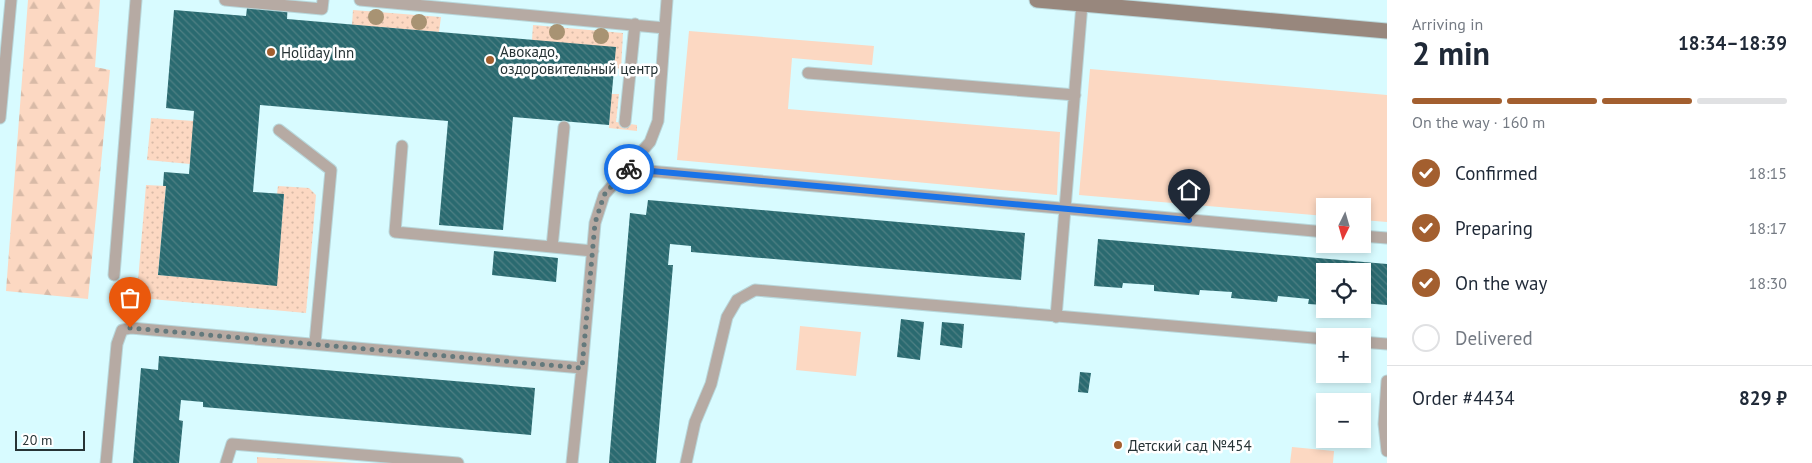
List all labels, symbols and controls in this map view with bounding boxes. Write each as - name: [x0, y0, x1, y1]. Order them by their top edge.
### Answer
- text: Arriving in: [1412, 14, 1483, 34]
- text: 18:34–18:39: [1678, 31, 1787, 55]
- text: 2 min: [1412, 32, 1490, 74]
- place label: Авокадо, оздоровительный центр: [500, 42, 658, 78]
- place label: Holiday Inn: [281, 43, 354, 62]
- marker: Holiday Inn: [265, 46, 277, 58]
- marker: Авокадо, оздоровительный центр: [484, 54, 496, 66]
- text: On the way · 160 m: [1412, 112, 1545, 132]
- courier: [604, 144, 654, 194]
- icon: bike: [615, 155, 643, 183]
- icon: check: [1412, 159, 1440, 187]
- text: Confirmed: [1455, 161, 1538, 185]
- text: 18:15: [1749, 163, 1787, 183]
- pin: [1168, 169, 1210, 220]
- icon: home: [1175, 176, 1203, 204]
- north arrow: [1316, 198, 1371, 252]
- map controls: [1316, 198, 1371, 448]
- icon: check: [1412, 214, 1440, 242]
- text: Preparing: [1455, 216, 1533, 240]
- text: 18:17: [1749, 218, 1787, 238]
- button: locate: [1316, 263, 1371, 318]
- icon: check: [1412, 269, 1440, 297]
- text: On the way: [1455, 271, 1547, 295]
- text: 18:30: [1749, 273, 1787, 293]
- pin: [109, 277, 151, 328]
- icon: bag: [116, 284, 144, 312]
- text: Delivered: [1455, 326, 1533, 350]
- button: +: [1316, 328, 1371, 383]
- text: Order #4434: [1412, 386, 1515, 410]
- text: 829 ₽: [1739, 386, 1787, 410]
- button: −: [1316, 393, 1371, 448]
- scale bar: [15, 428, 85, 451]
- text: 20 m: [22, 431, 52, 449]
- place label: Детский сад №454: [1128, 436, 1252, 455]
- marker: Детский сад №454: [1112, 439, 1124, 451]

